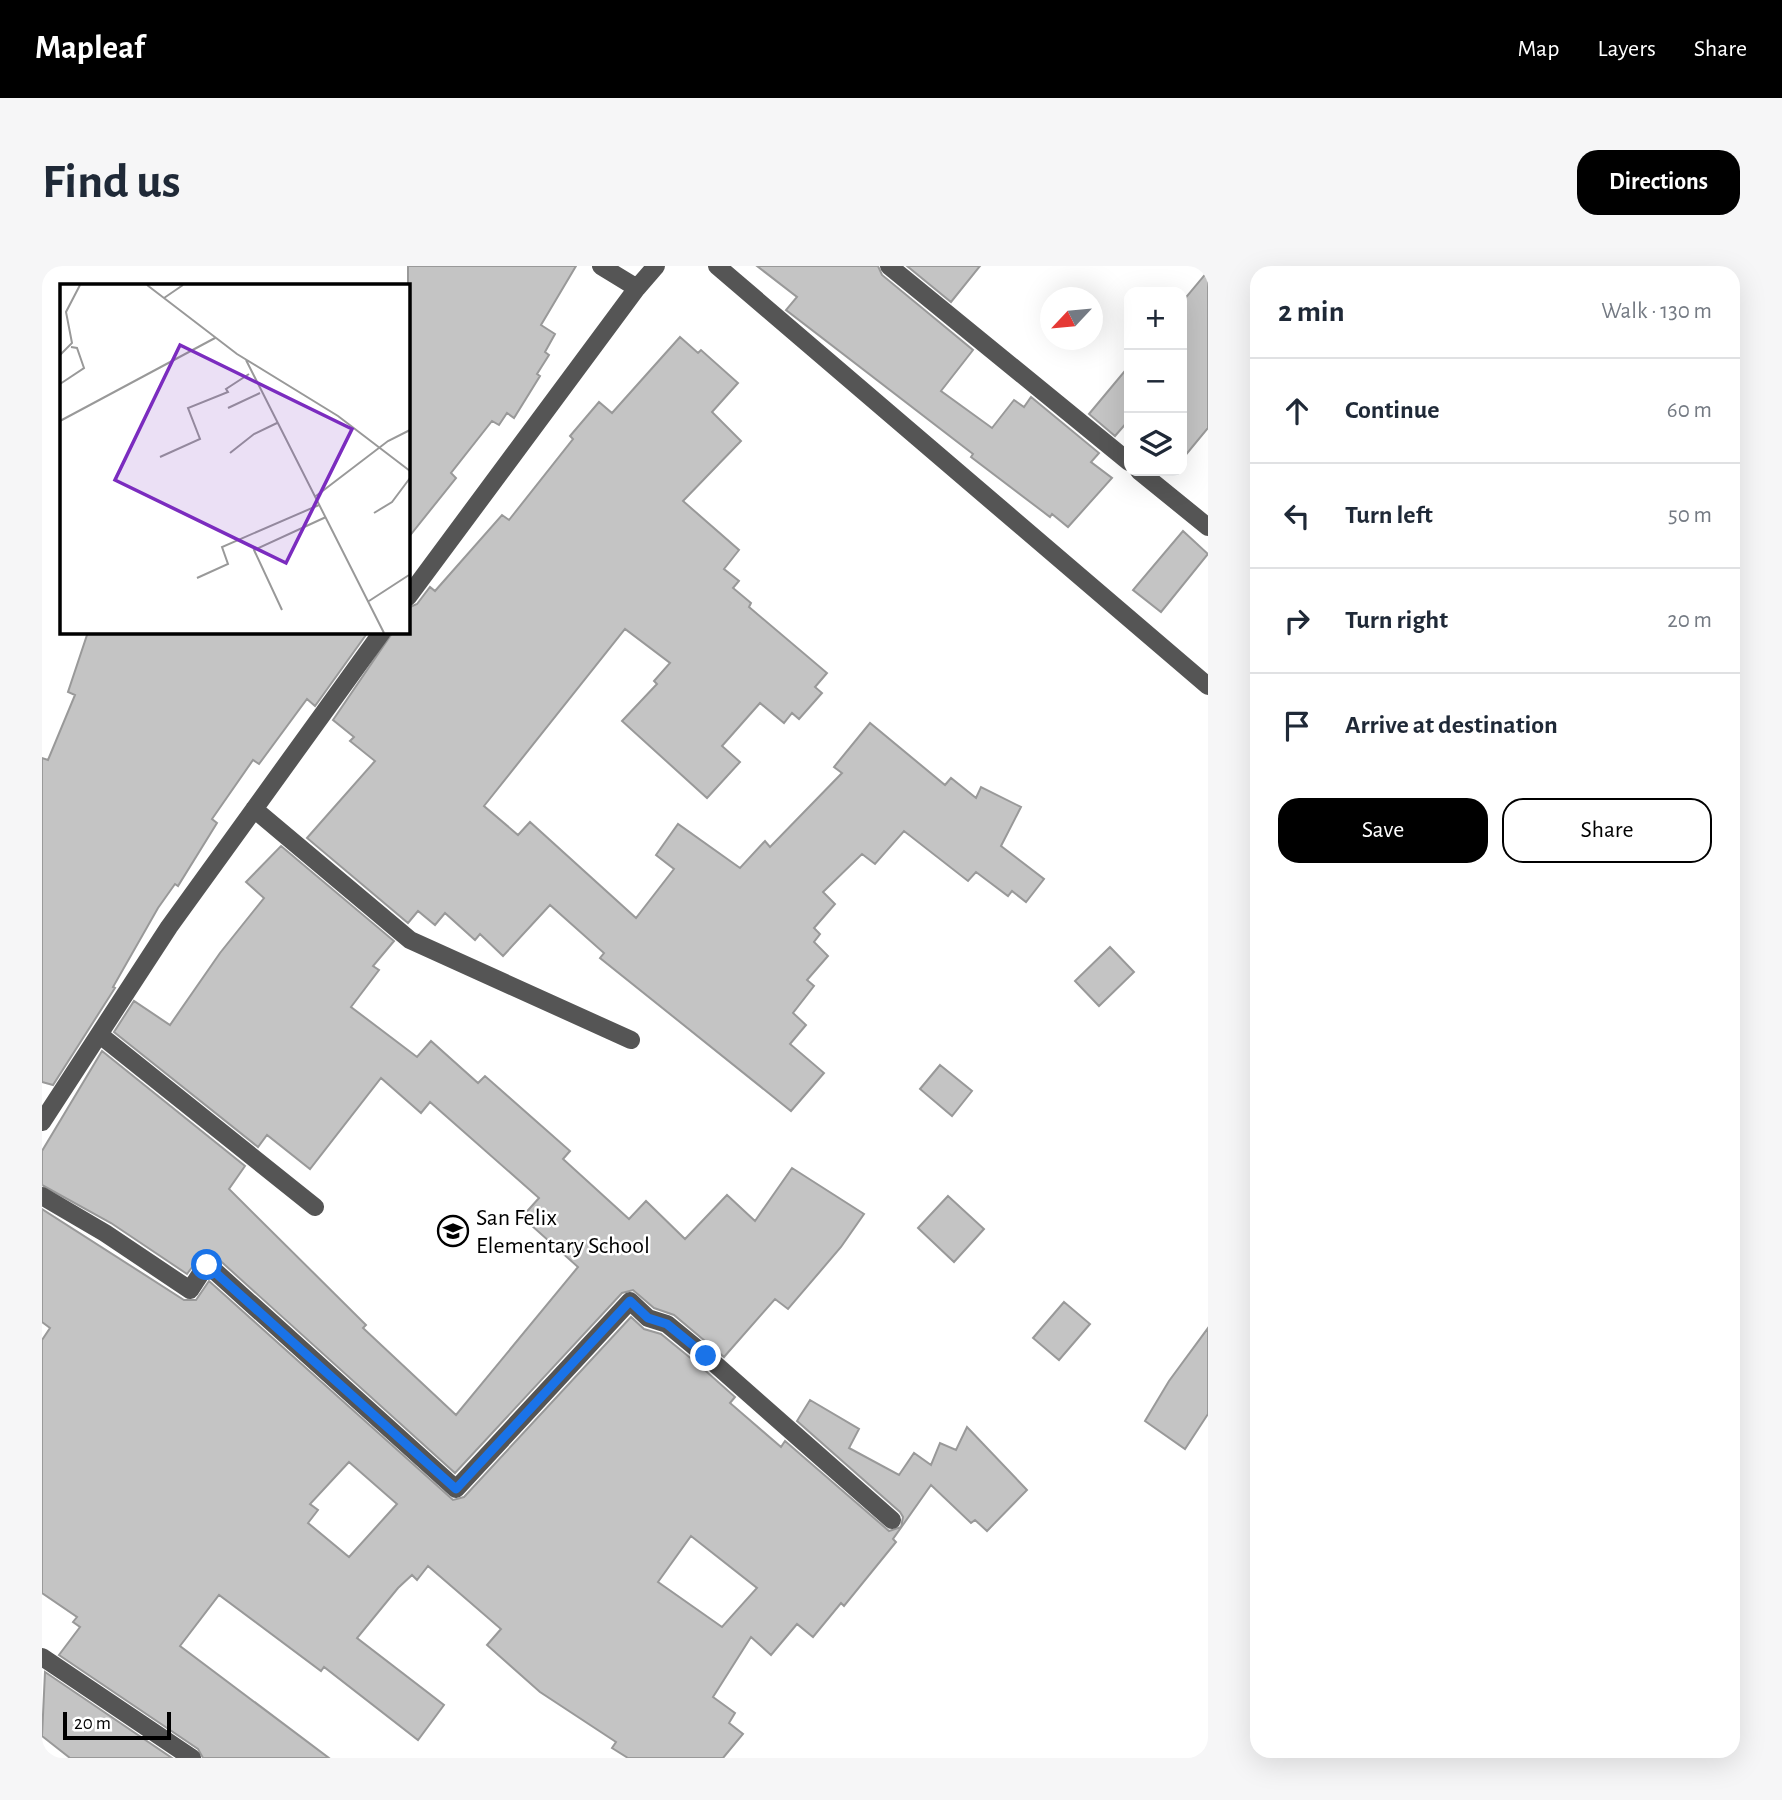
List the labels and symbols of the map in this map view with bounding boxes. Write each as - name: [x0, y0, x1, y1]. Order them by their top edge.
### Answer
- inset map: [60, 284, 410, 634]
- north arrow: [1040, 287, 1103, 350]
- place label: San Felix Elementary School: [476, 1206, 650, 1258]
- school or university icon: San Felix Elementary School: [436, 1214, 470, 1248]
- route start: [191, 1249, 222, 1280]
- route end: [690, 1340, 721, 1371]
- scale bar: [63, 1709, 172, 1741]

